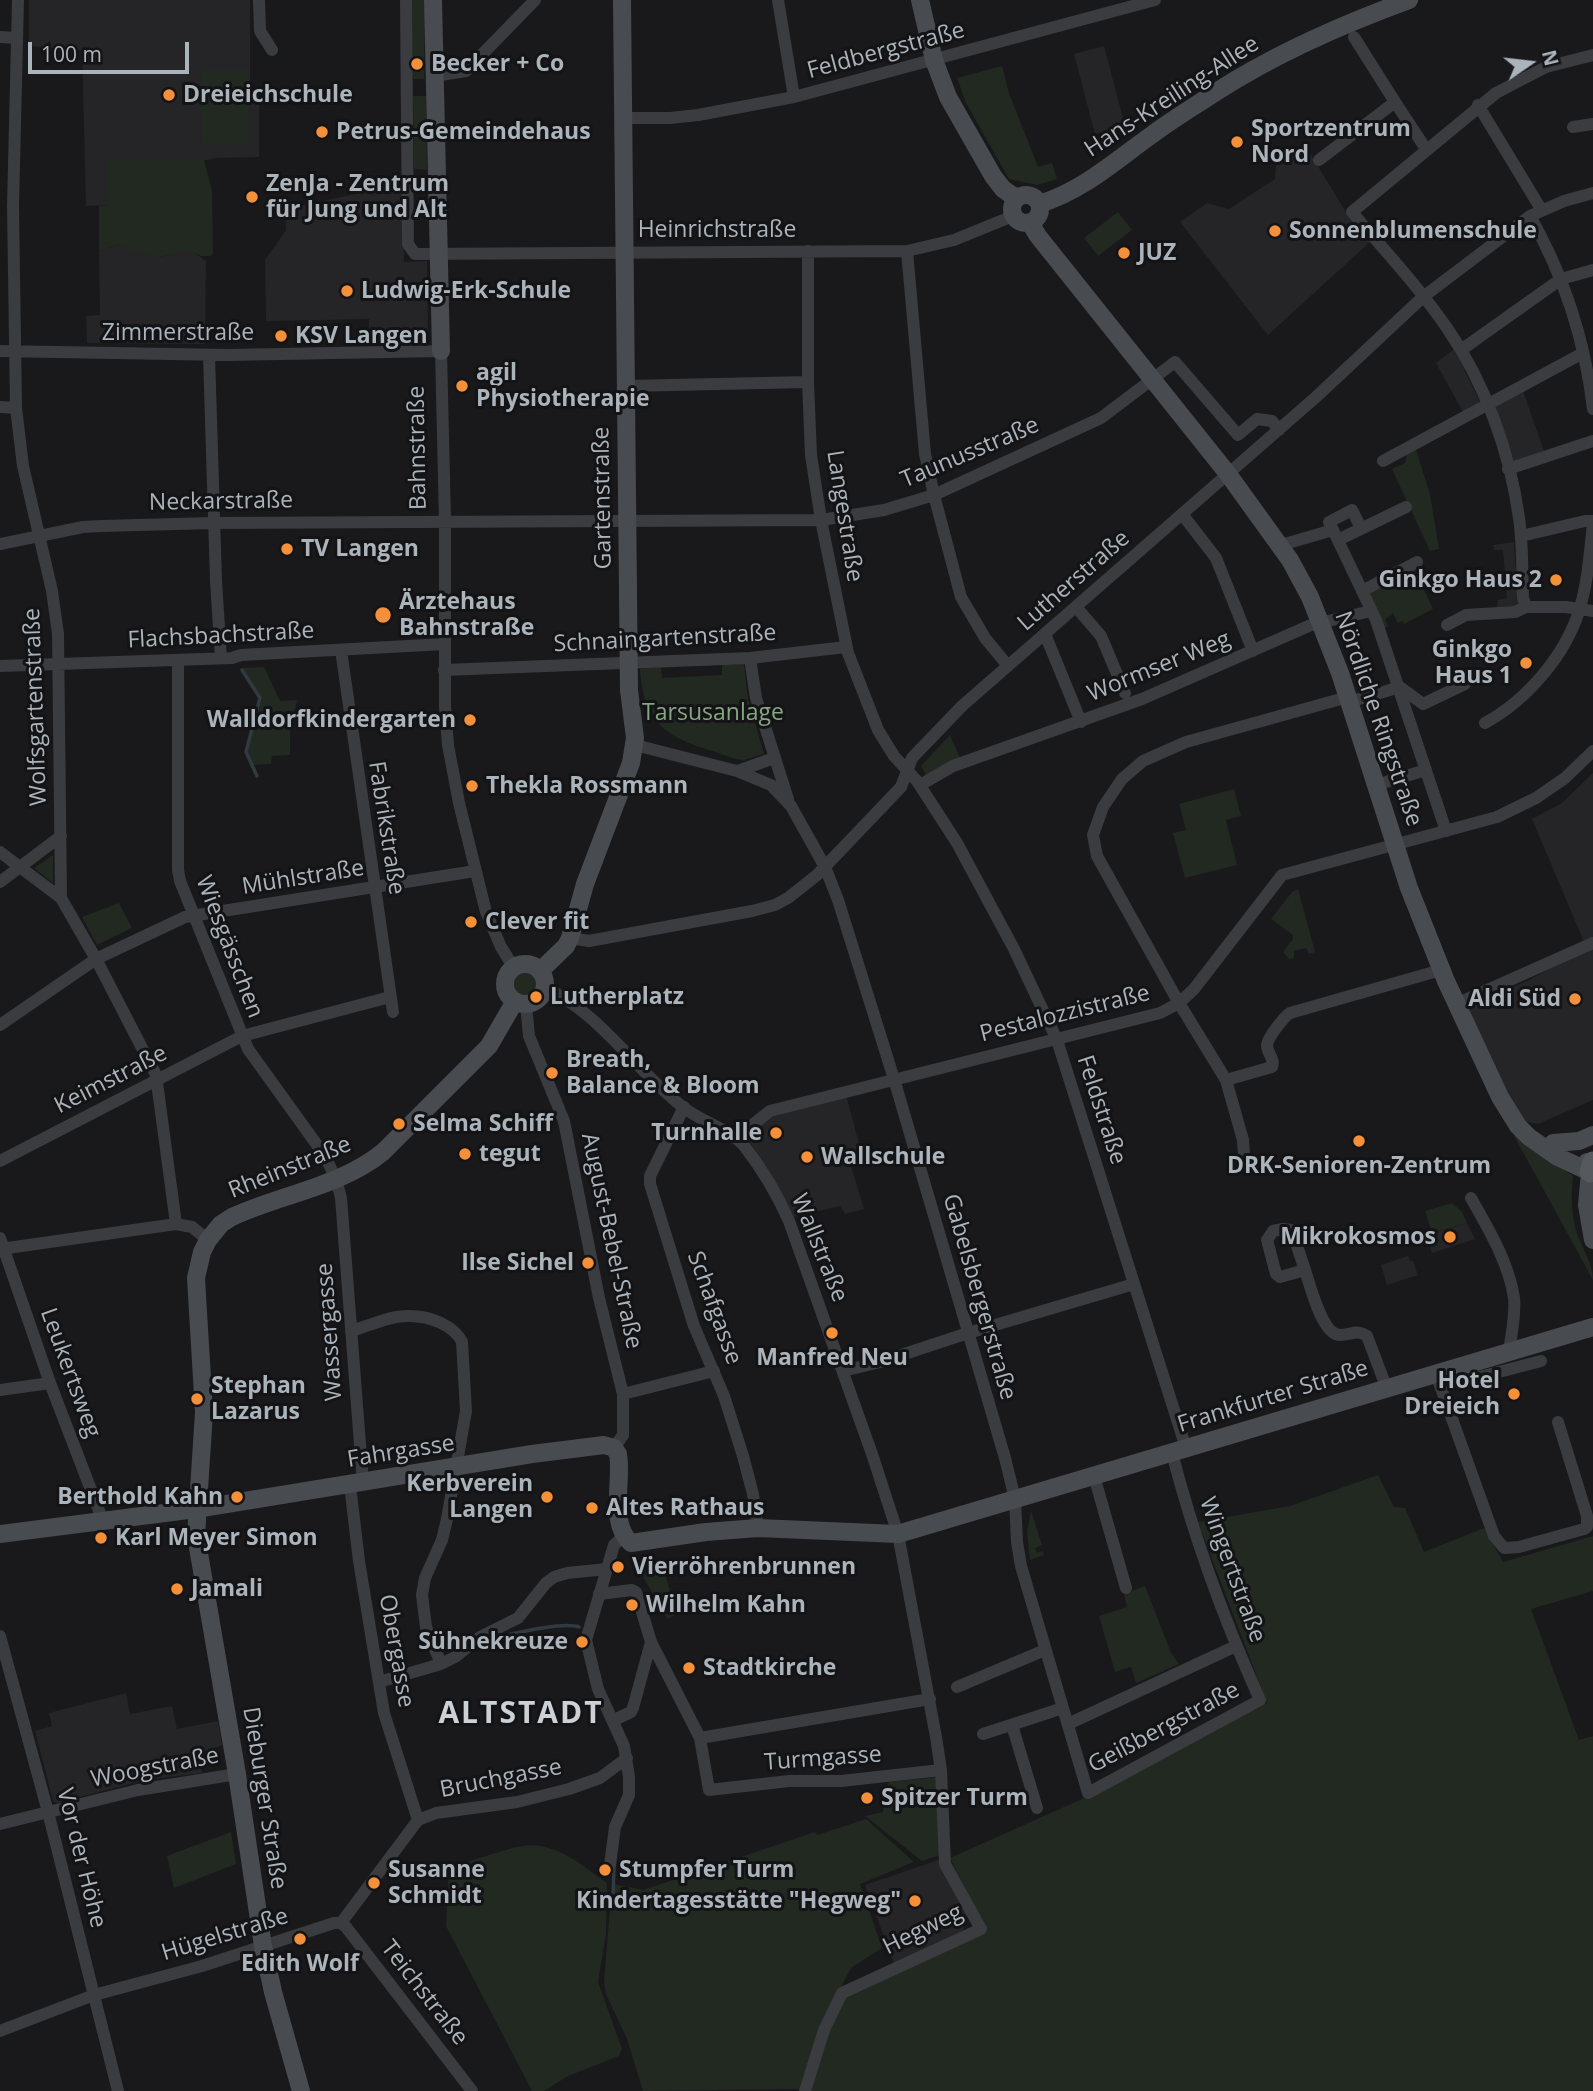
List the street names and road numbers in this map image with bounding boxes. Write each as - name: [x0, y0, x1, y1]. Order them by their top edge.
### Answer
- street label: Feldbergstraße: [804, 17, 968, 85]
- street label: Hans-Kreiling-Allee: [1080, 30, 1264, 164]
- street label: Heinrichstraße: [638, 216, 796, 244]
- street label: Zimmerstraße: [102, 319, 254, 347]
- street label: Bahnstraße: [403, 386, 433, 510]
- street label: Taunusstraße: [897, 412, 1043, 494]
- street label: Gartenstraße: [588, 426, 618, 570]
- street label: Langestraße: [820, 448, 868, 584]
- street label: Neckarstraße: [149, 487, 293, 517]
- street label: Lutherstraße: [1012, 525, 1136, 637]
- street label: Wolfsgartenstraße: [19, 608, 53, 806]
- street label: Nördliche Ringstraße: [1328, 608, 1428, 830]
- street label: Flachsbachstraße: [127, 617, 315, 655]
- street label: Schnaingartenstraße: [553, 619, 777, 659]
- street label: Wormser Weg: [1084, 626, 1234, 708]
- street label: Fabrikstraße: [362, 759, 410, 897]
- street label: Mühlstraße: [240, 855, 366, 901]
- street label: Wiesgässchen: [189, 872, 269, 1022]
- street label: Pestalozzistraße: [977, 980, 1153, 1048]
- street label: Keimstraße: [50, 1040, 172, 1120]
- street label: Feldstraße: [1070, 1052, 1132, 1168]
- street label: Rheinstraße: [225, 1131, 355, 1205]
- street label: August-Bebel-Straße: [575, 1131, 647, 1351]
- street label: Wallstraße: [785, 1190, 853, 1306]
- street label: Gabelsbergerstraße: [936, 1191, 1022, 1403]
- street label: Schafgasse: [681, 1248, 747, 1368]
- street label: Wassergasse: [311, 1262, 349, 1402]
- street label: Leukertsweg: [34, 1304, 106, 1442]
- street label: Frankfurter Straße: [1174, 1355, 1372, 1439]
- street label: Fahrgasse: [345, 1430, 457, 1474]
- street label: Wingertstraße: [1193, 1494, 1271, 1646]
- street label: Obergasse: [372, 1592, 420, 1710]
- street label: Geißbergstraße: [1084, 1677, 1244, 1779]
- street label: Dieburger Straße: [236, 1705, 292, 1891]
- street label: Turmgasse: [763, 1741, 883, 1777]
- street label: Woogstraße: [89, 1742, 221, 1794]
- street label: Bruchgasse: [438, 1754, 564, 1804]
- street label: Vor der Höhe: [50, 1785, 112, 1931]
- street label: Hegweg: [878, 1899, 968, 1961]
- street label: Hügelstraße: [158, 1903, 292, 1967]
- street label: Teichstraße: [375, 1935, 473, 2051]

